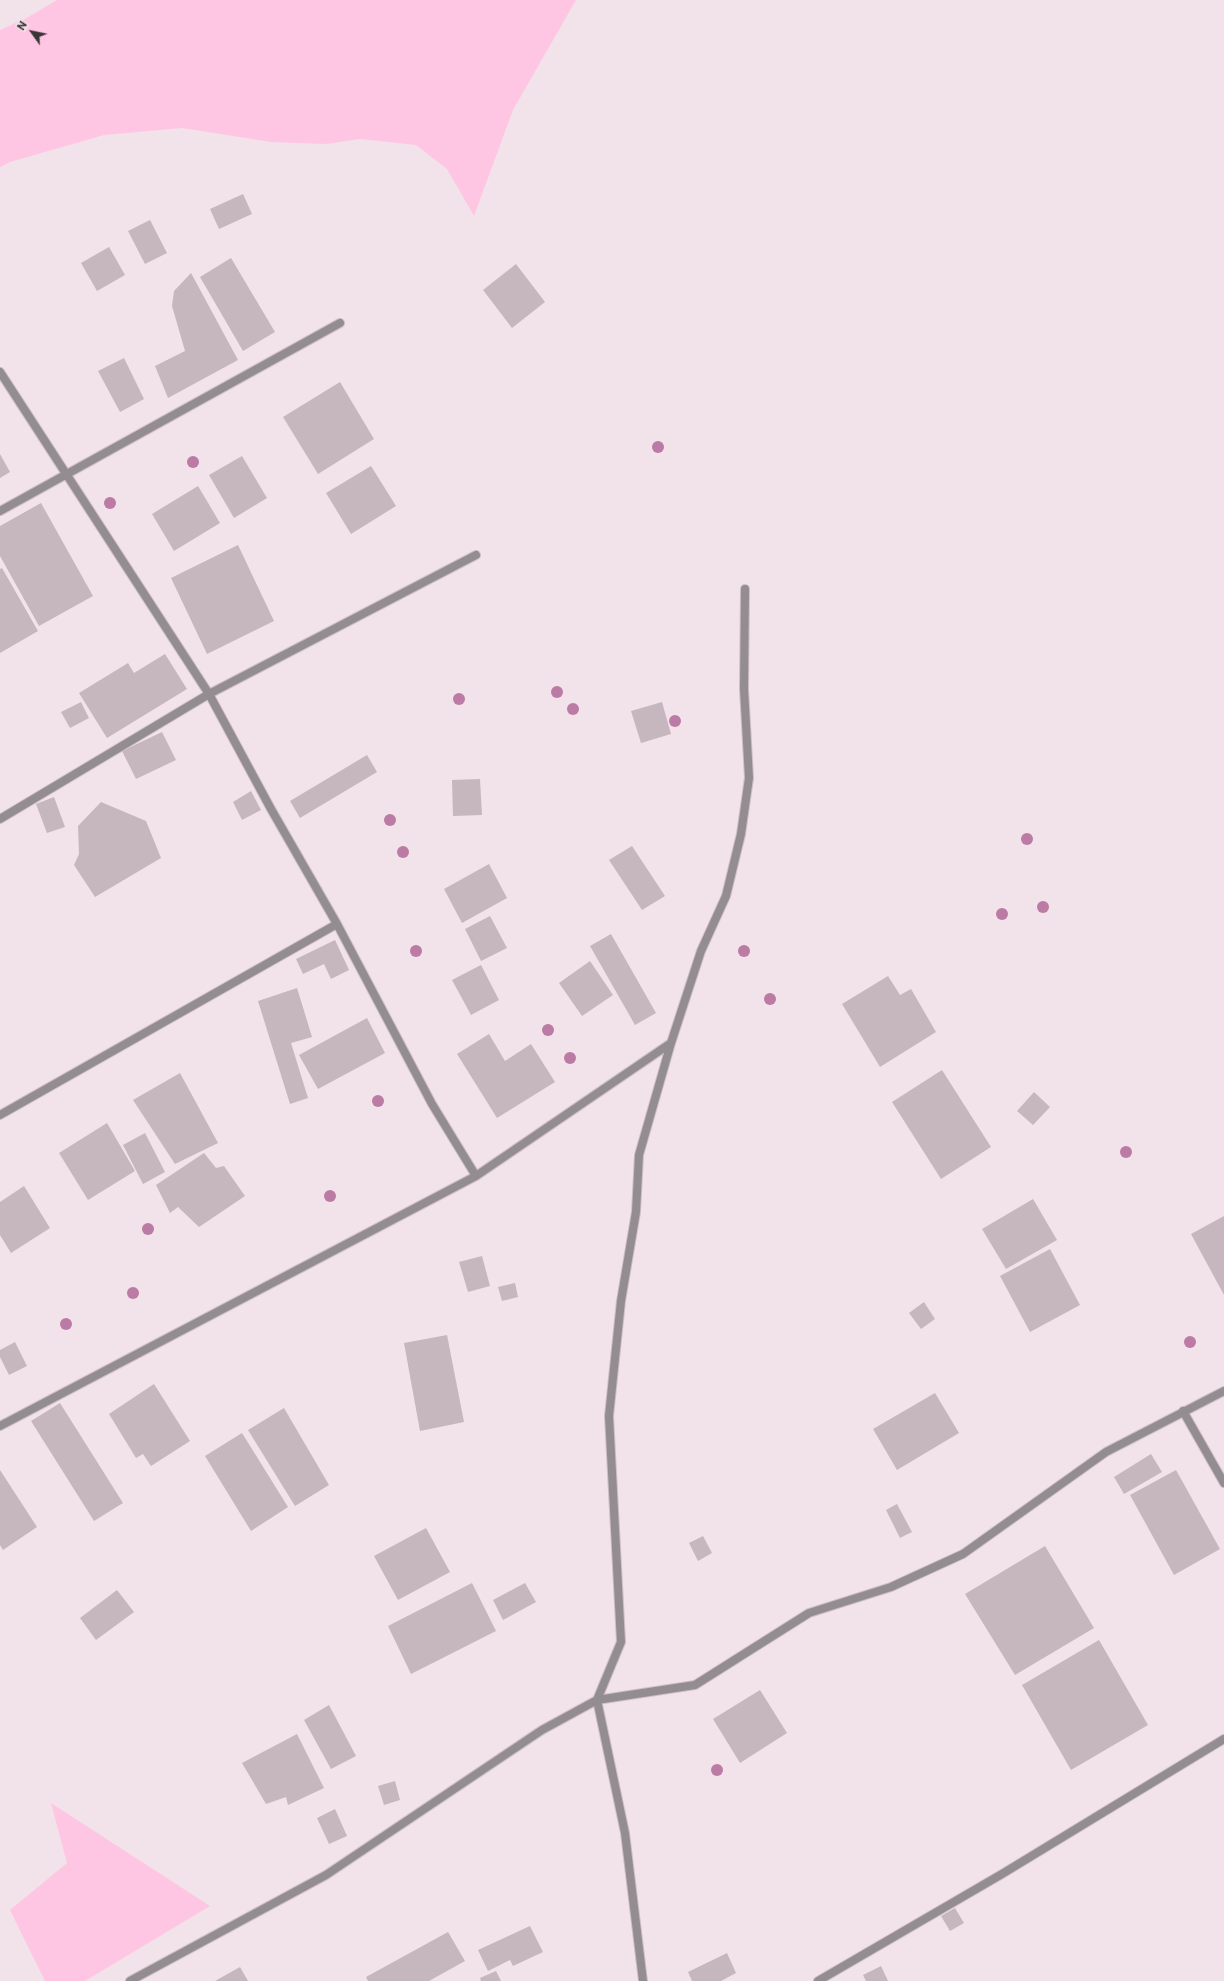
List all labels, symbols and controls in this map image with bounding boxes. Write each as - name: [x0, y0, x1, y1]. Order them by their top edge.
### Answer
- north arrow: [12, 12, 52, 52]
- text: N: [14, 18, 29, 32]

